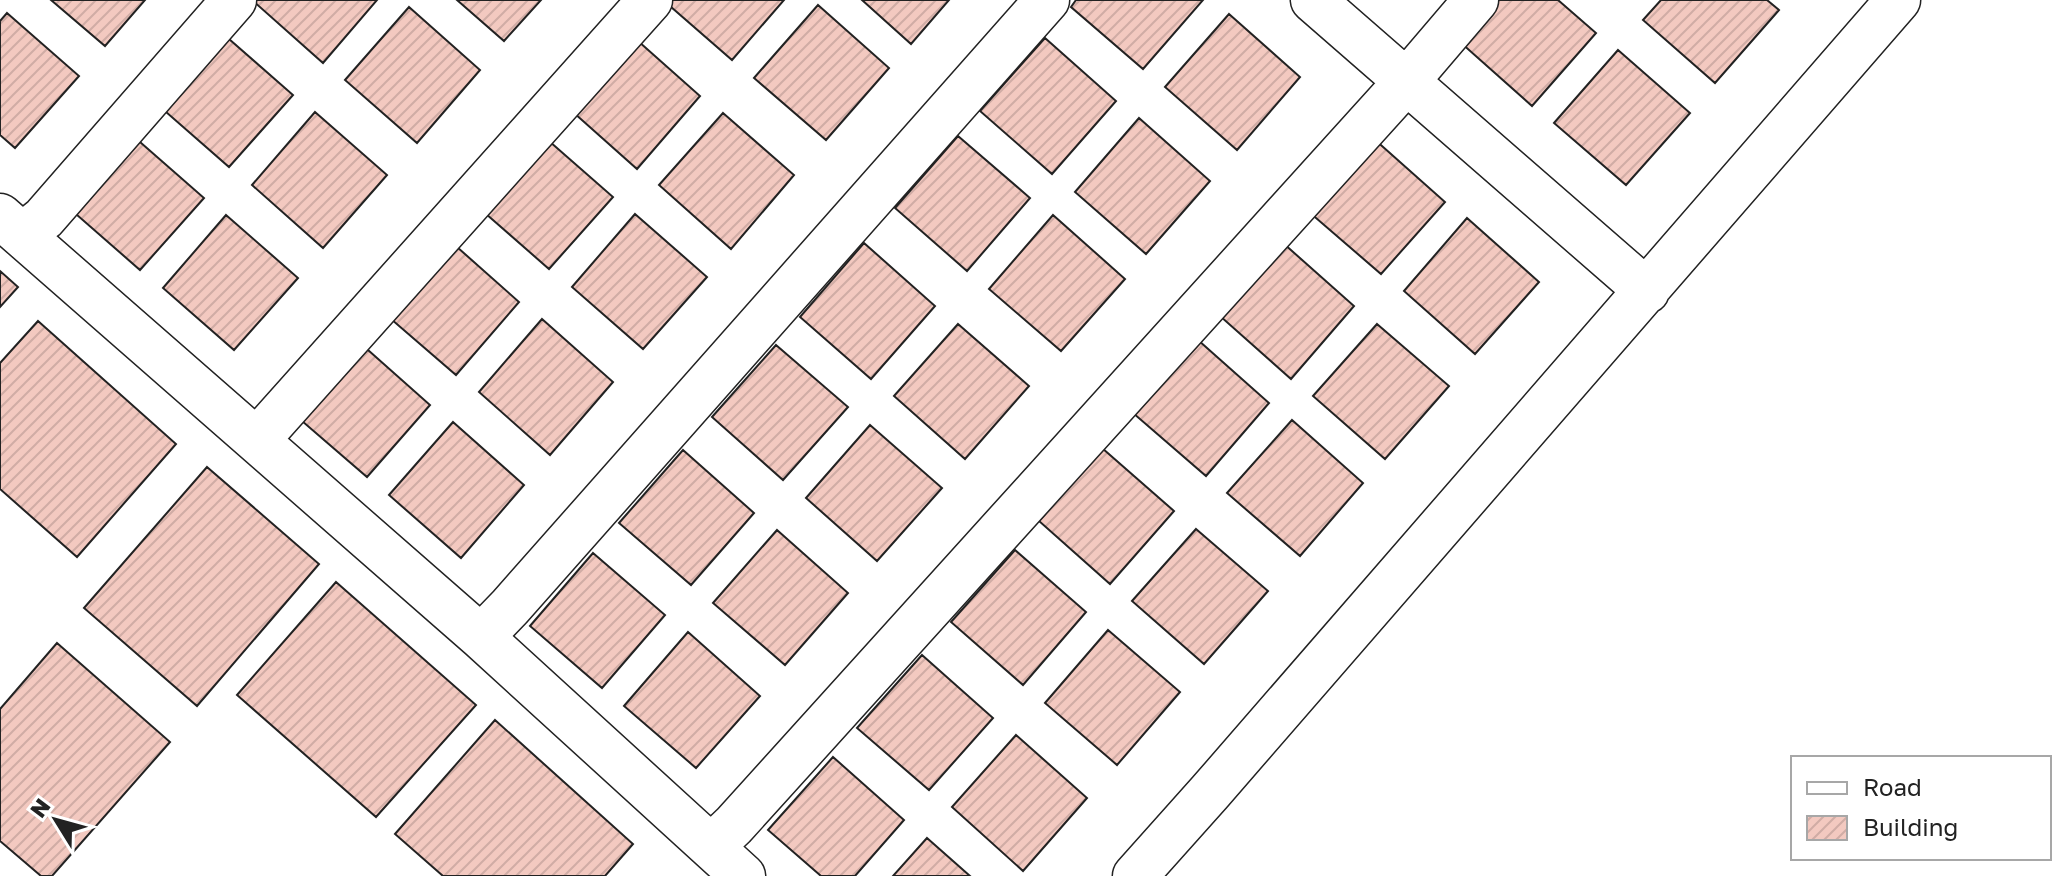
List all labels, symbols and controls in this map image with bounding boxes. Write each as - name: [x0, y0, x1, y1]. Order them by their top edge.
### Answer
- legend: [1791, 756, 2051, 860]
- text: Road: [1863, 772, 1922, 801]
- north arrow: [16, 780, 96, 860]
- text: N: [24, 793, 55, 822]
- text: Building: [1863, 812, 1958, 841]

